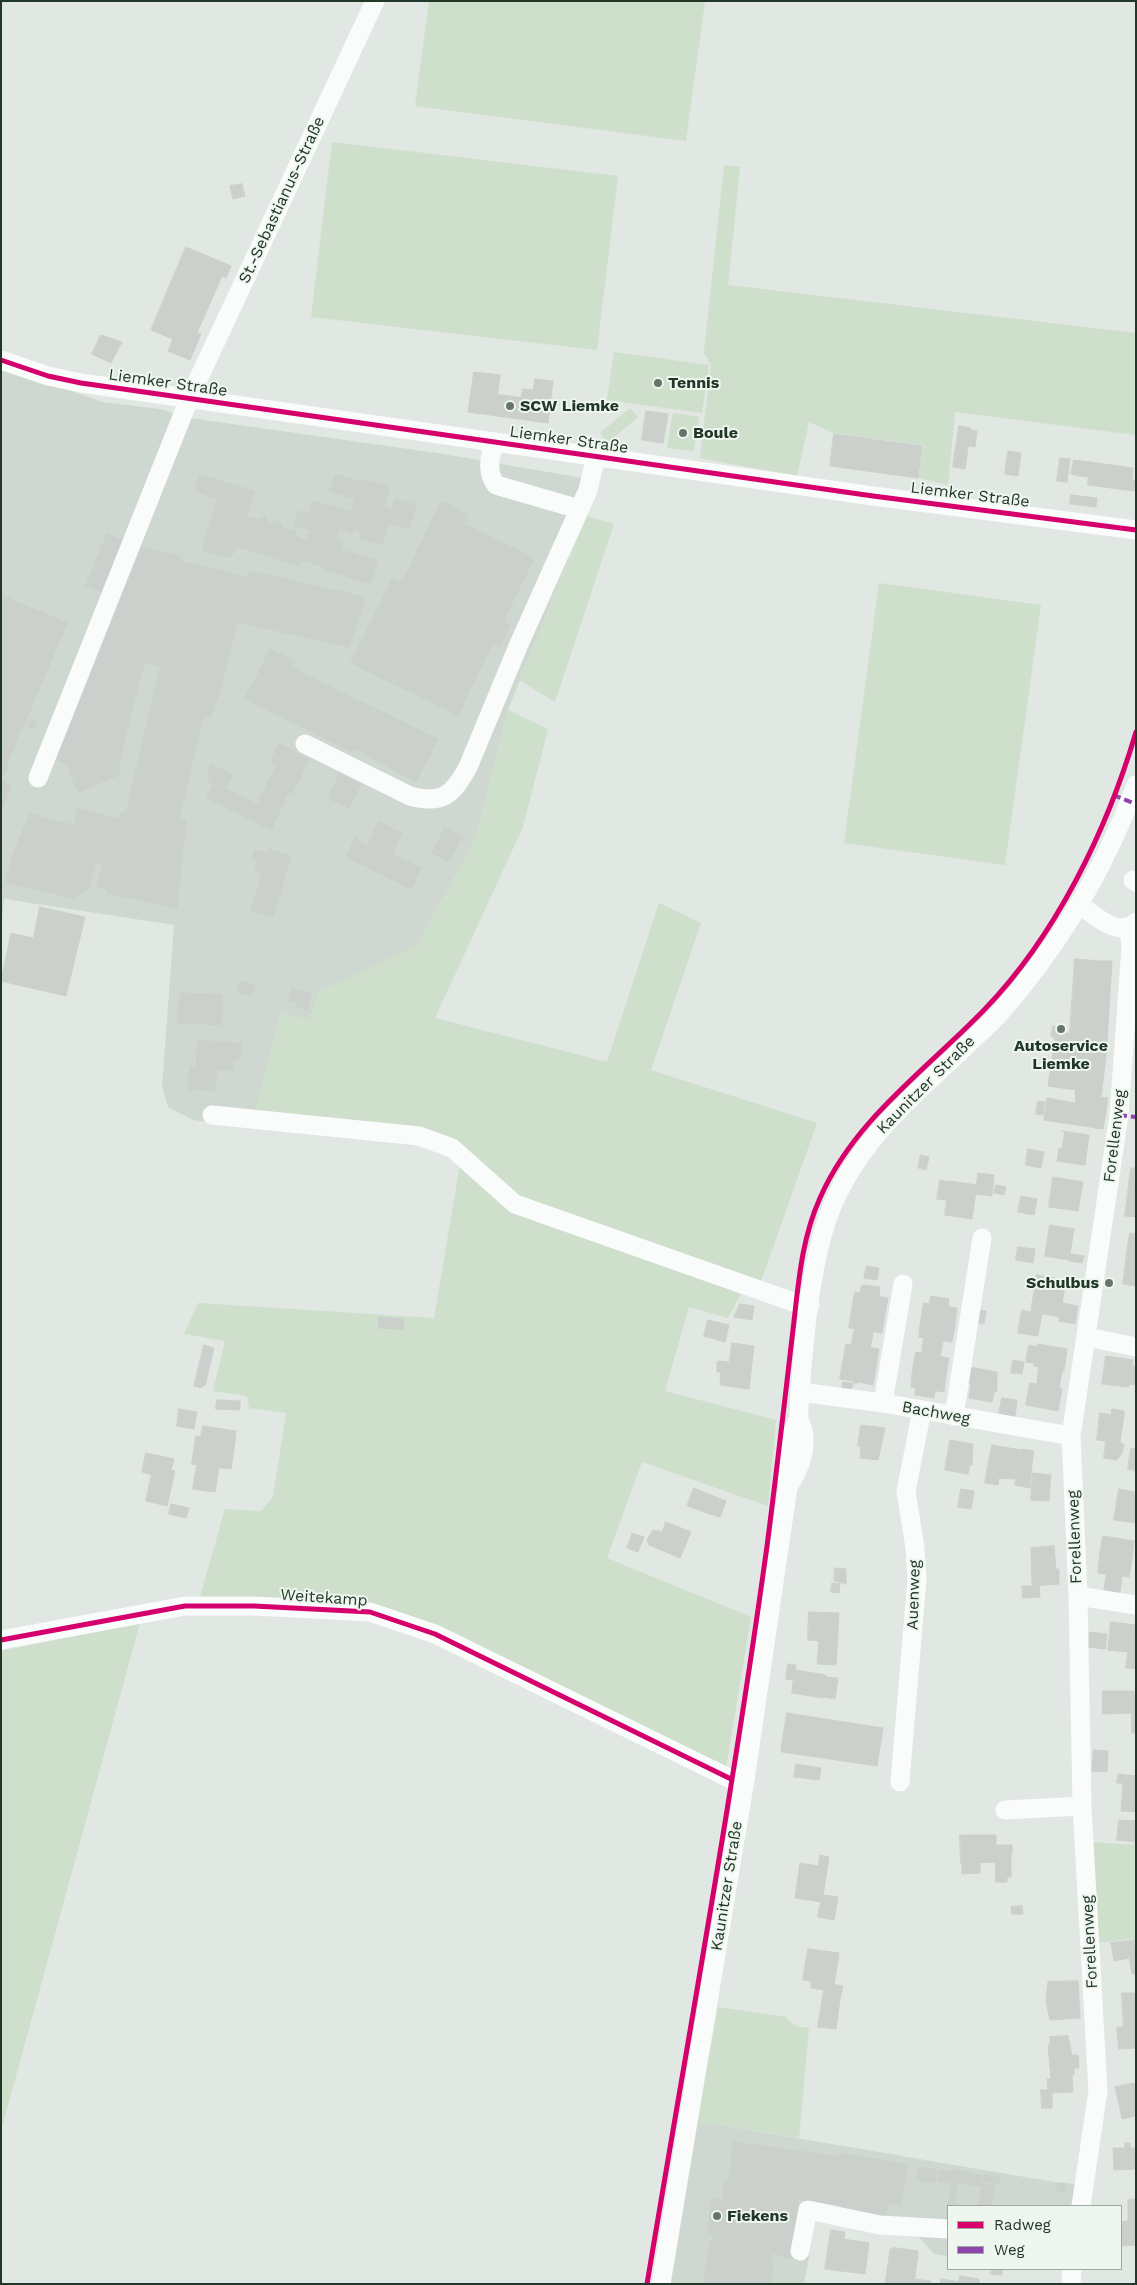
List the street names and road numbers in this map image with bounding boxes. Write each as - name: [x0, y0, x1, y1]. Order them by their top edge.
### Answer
- street label: St.-Sebastianus-Straße: [235, 113, 329, 287]
- street label: Liemker Straße: [107, 365, 229, 401]
- street label: Liemker Straße: [508, 422, 630, 458]
- street label: Liemker Straße: [909, 478, 1031, 512]
- street label: Kaunitzer Straße: [873, 1032, 979, 1138]
- street label: Forellenweg: [1100, 1088, 1130, 1184]
- street label: Bachweg: [900, 1398, 972, 1428]
- street label: Forellenweg: [1064, 1490, 1086, 1584]
- street label: Auenweg: [903, 1560, 925, 1630]
- street label: Weitekamp: [280, 1585, 368, 1611]
- street label: Kaunitzer Straße: [707, 1820, 747, 1952]
- street label: Forellenweg: [1078, 1895, 1102, 1989]

